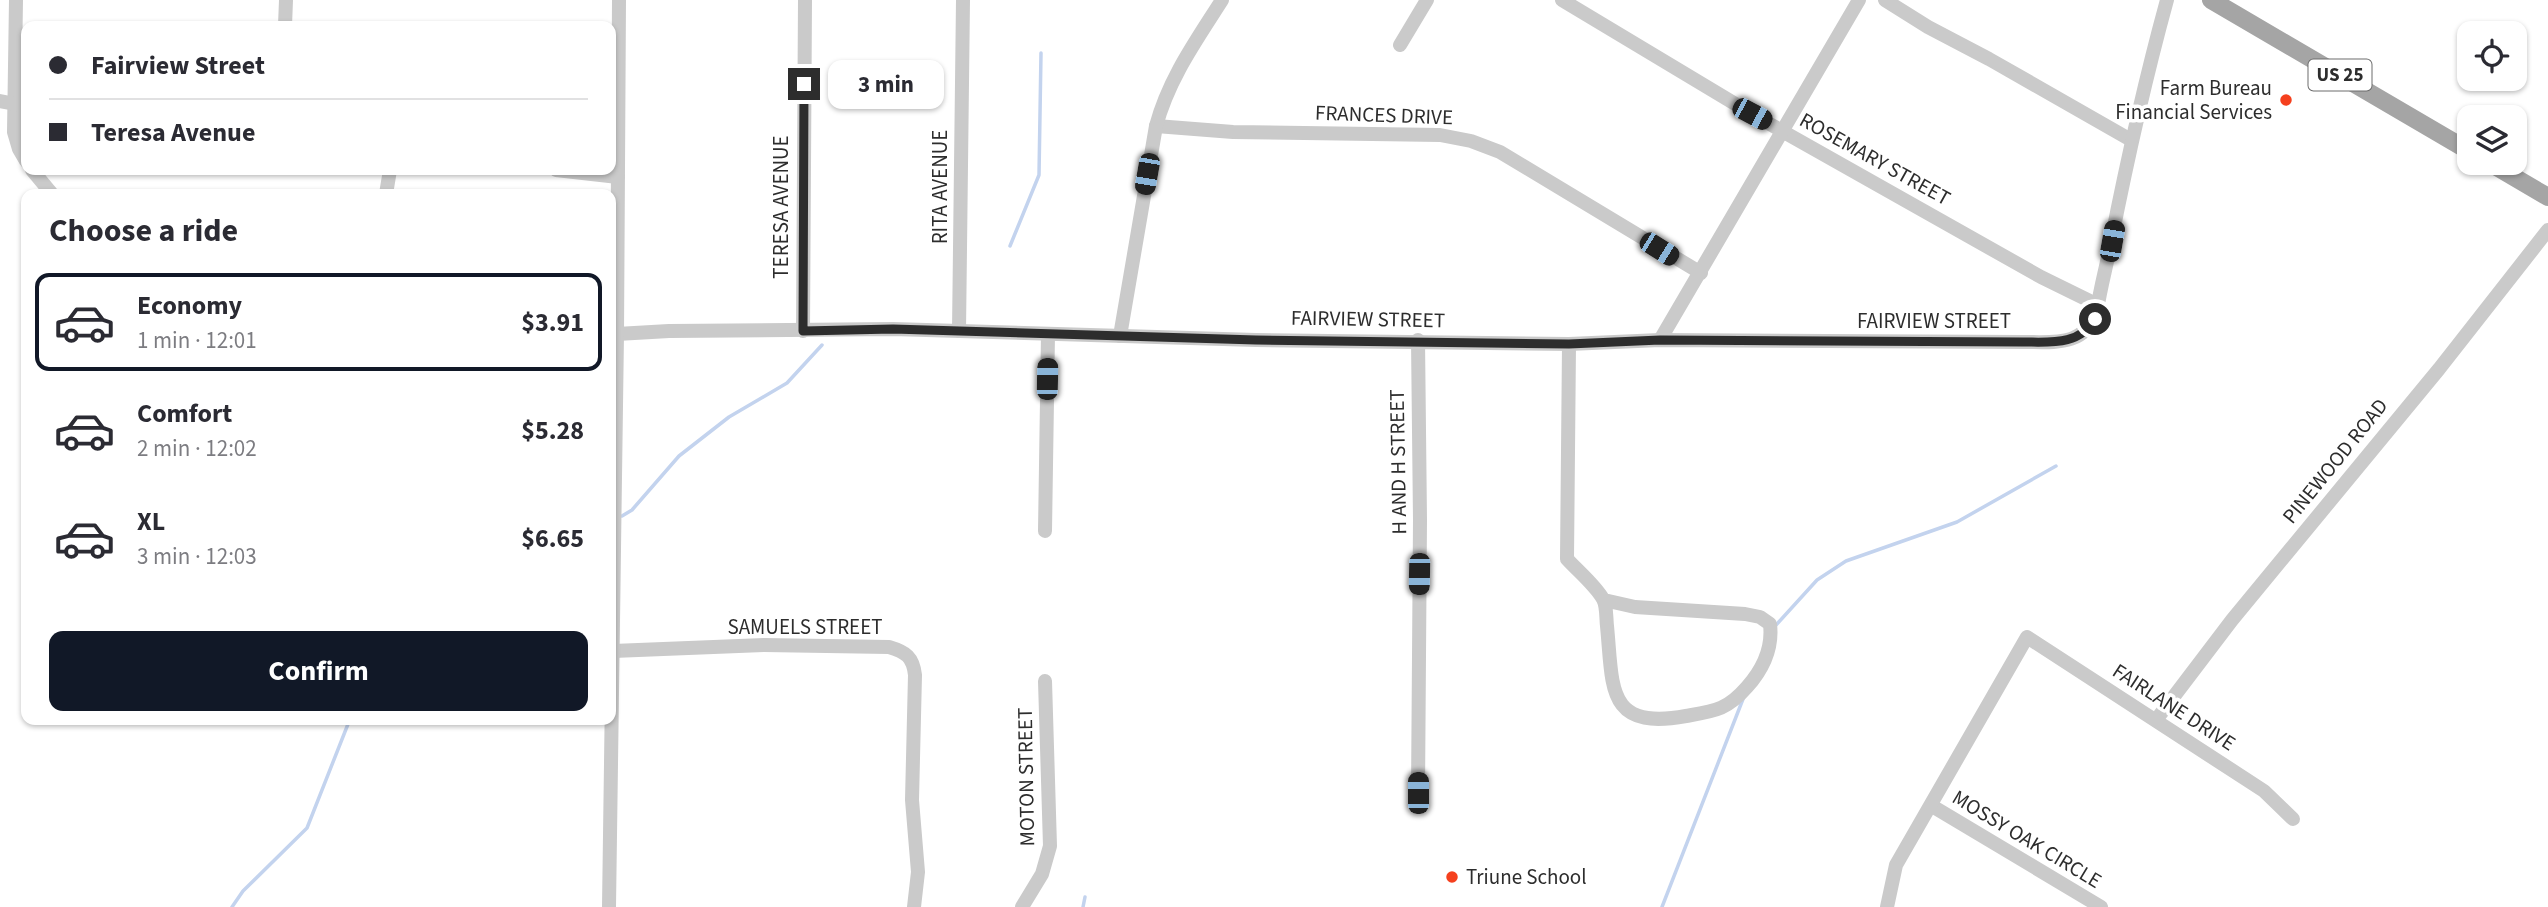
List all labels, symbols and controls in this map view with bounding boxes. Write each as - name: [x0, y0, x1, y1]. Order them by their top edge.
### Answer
- map controls: [2457, 21, 2527, 175]
- button: locate: [2457, 21, 2527, 91]
- text: Fairview Street: [91, 47, 265, 84]
- callout: 3 min: [828, 60, 944, 108]
- road number: US 25: [2308, 60, 2372, 90]
- route end: [788, 68, 820, 100]
- text: 3 min: [858, 68, 914, 101]
- place label: Farm Bureau Financial Services: [2115, 73, 2272, 127]
- marker: Farm Bureau Financial Services: [2278, 92, 2294, 108]
- car: [1729, 95, 1776, 133]
- street label: FRANCES DRIVE: [1315, 98, 1453, 132]
- street label: ROSEMARY STREET: [1794, 105, 1956, 213]
- button: layers: [2457, 105, 2527, 175]
- text: Teresa Avenue: [91, 114, 255, 151]
- street label: RITA AVENUE: [925, 130, 955, 244]
- street label: TERESA AVENUE: [766, 135, 796, 279]
- car: [1134, 151, 1161, 197]
- text: Choose a ride: [49, 208, 238, 254]
- car: [2099, 218, 2126, 264]
- car: [1636, 229, 1683, 269]
- text: Economy: [137, 287, 242, 324]
- icon: car: [53, 291, 116, 354]
- street label: FAIRVIEW STREET: [1291, 303, 1445, 335]
- route start: [2079, 303, 2111, 335]
- text: $3.91: [521, 304, 584, 341]
- street label: FAIRVIEW STREET: [1857, 306, 2011, 336]
- text: 1 min · 12:01: [137, 324, 257, 357]
- car: [1037, 358, 1058, 400]
- street label: H AND H STREET: [1382, 389, 1414, 535]
- street label: PINEWOOD ROAD: [2275, 392, 2395, 530]
- text: Comfort: [137, 395, 232, 432]
- icon: car: [53, 399, 116, 462]
- text: $5.28: [521, 412, 584, 449]
- text: 2 min · 12:02: [137, 432, 257, 465]
- text: XL: [137, 503, 165, 540]
- icon: car: [53, 507, 116, 570]
- text: $6.65: [521, 520, 584, 557]
- text: 3 min · 12:03: [137, 540, 257, 573]
- car: [1409, 553, 1430, 595]
- street label: SAMUELS STREET: [727, 612, 883, 642]
- button: Confirm: [49, 631, 588, 711]
- street label: FAIRLANE DRIVE: [2107, 656, 2241, 758]
- street label: MOTON STREET: [1010, 707, 1042, 847]
- car: [1408, 772, 1429, 814]
- street label: MOSSY OAK CIRCLE: [1947, 782, 2107, 896]
- place label: Triune School: [1466, 862, 1587, 892]
- marker: Triune School: [1444, 869, 1460, 885]

